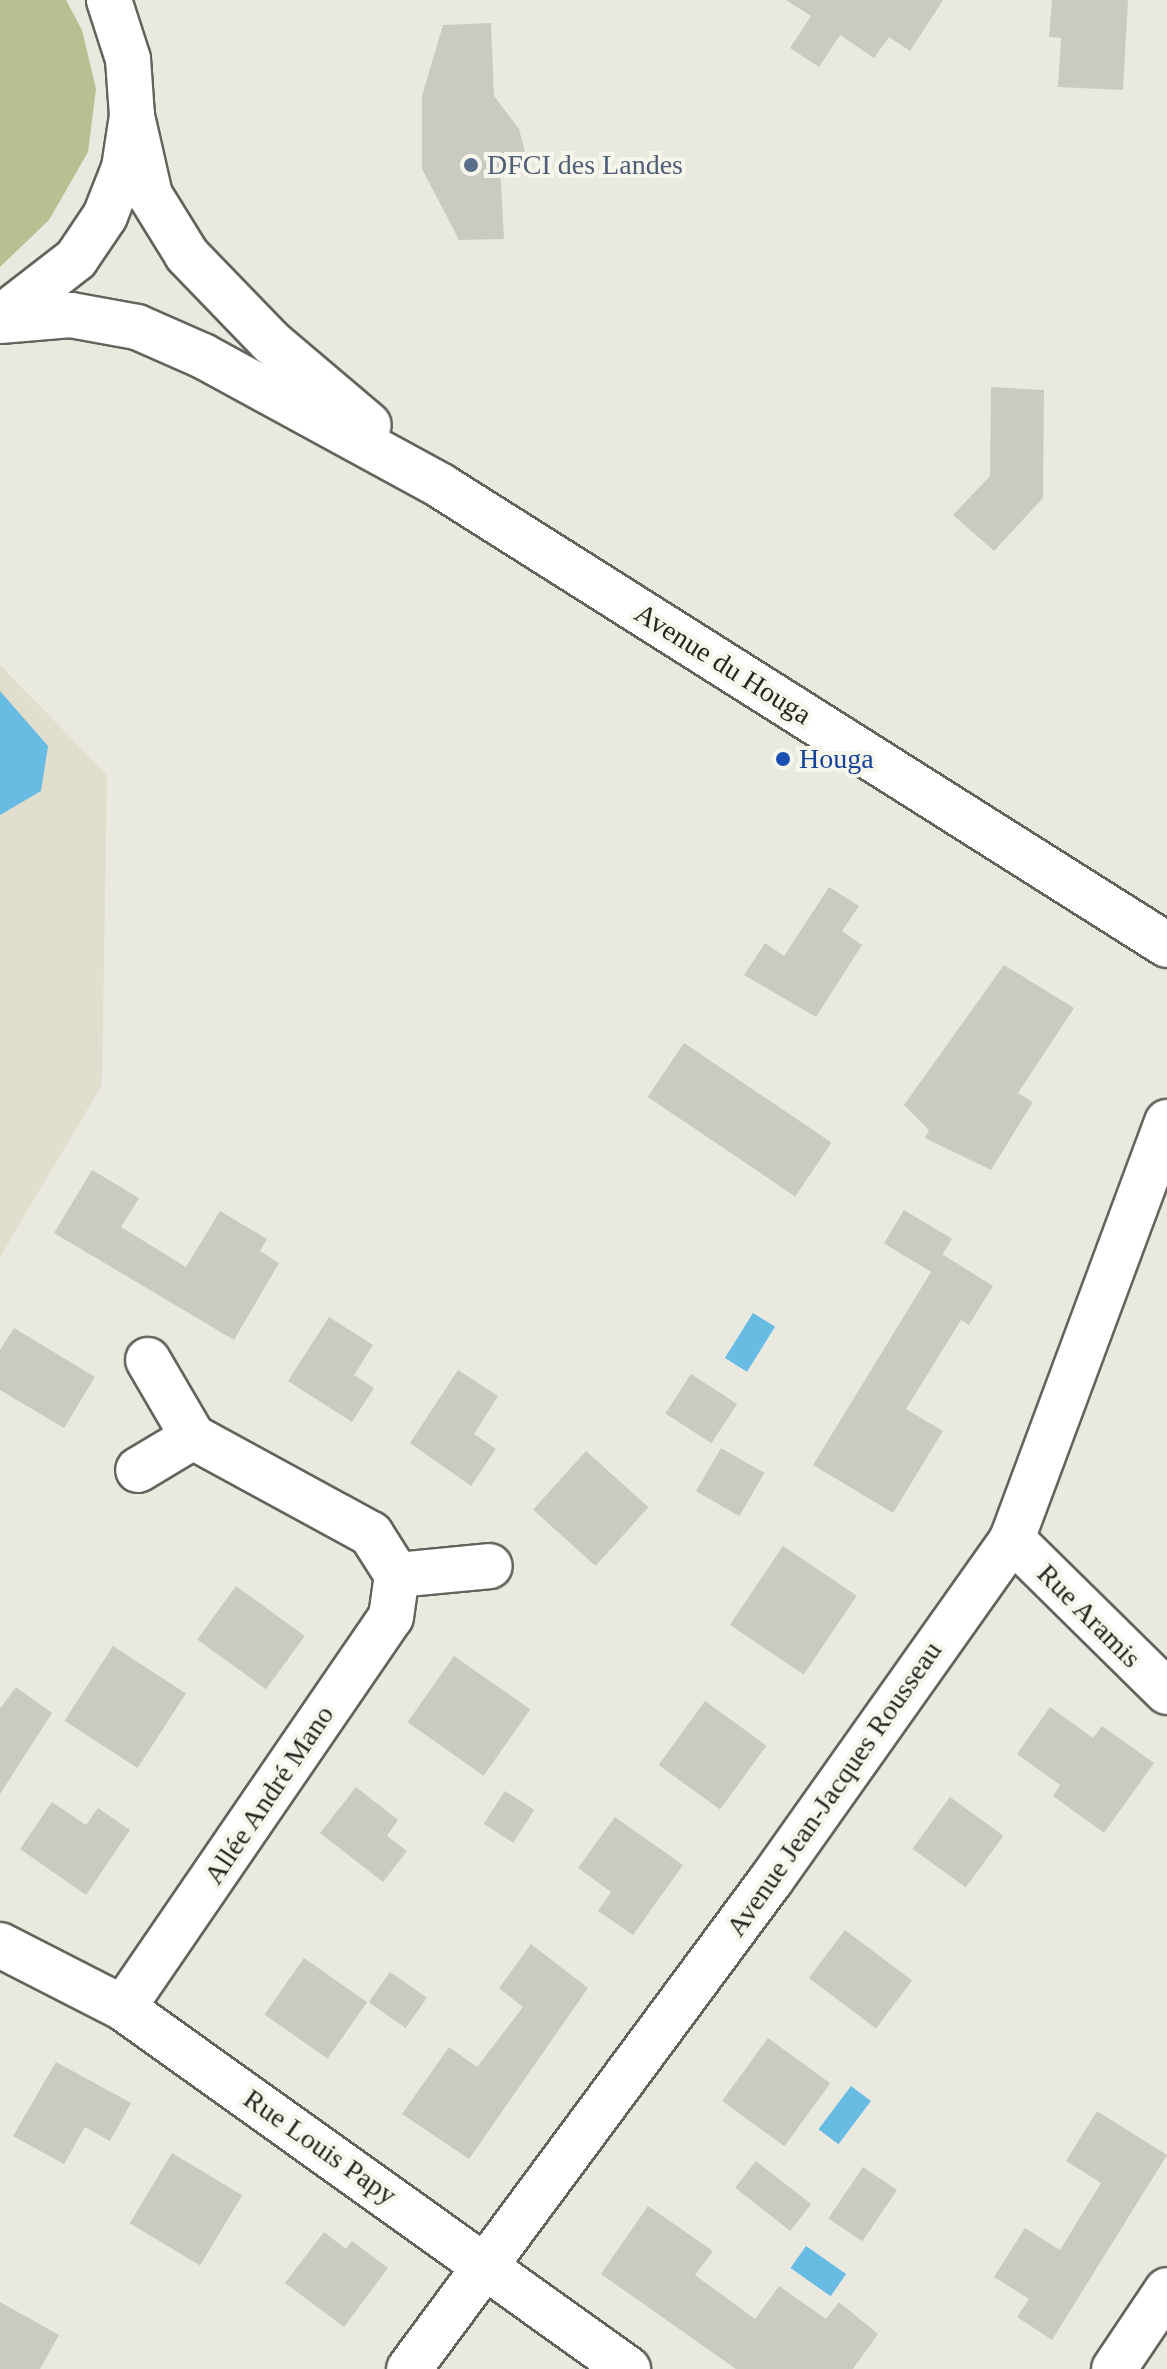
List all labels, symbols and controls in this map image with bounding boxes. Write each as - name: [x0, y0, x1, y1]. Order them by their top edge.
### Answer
- place label: DFCI des Landes: [487, 148, 683, 182]
- marker: DFCI des Landes: [462, 156, 480, 174]
- street label: Avenue du Houga: [629, 596, 817, 732]
- place label: Houga: [799, 742, 874, 776]
- marker: Houga: [774, 750, 792, 768]
- street label: Rue Aramis: [1030, 1557, 1148, 1675]
- street label: Avenue Jean-Jacques Rousseau: [719, 1635, 949, 1943]
- street label: Allée André Mano: [196, 1699, 342, 1891]
- street label: Rue Louis Papy: [237, 2082, 403, 2212]

